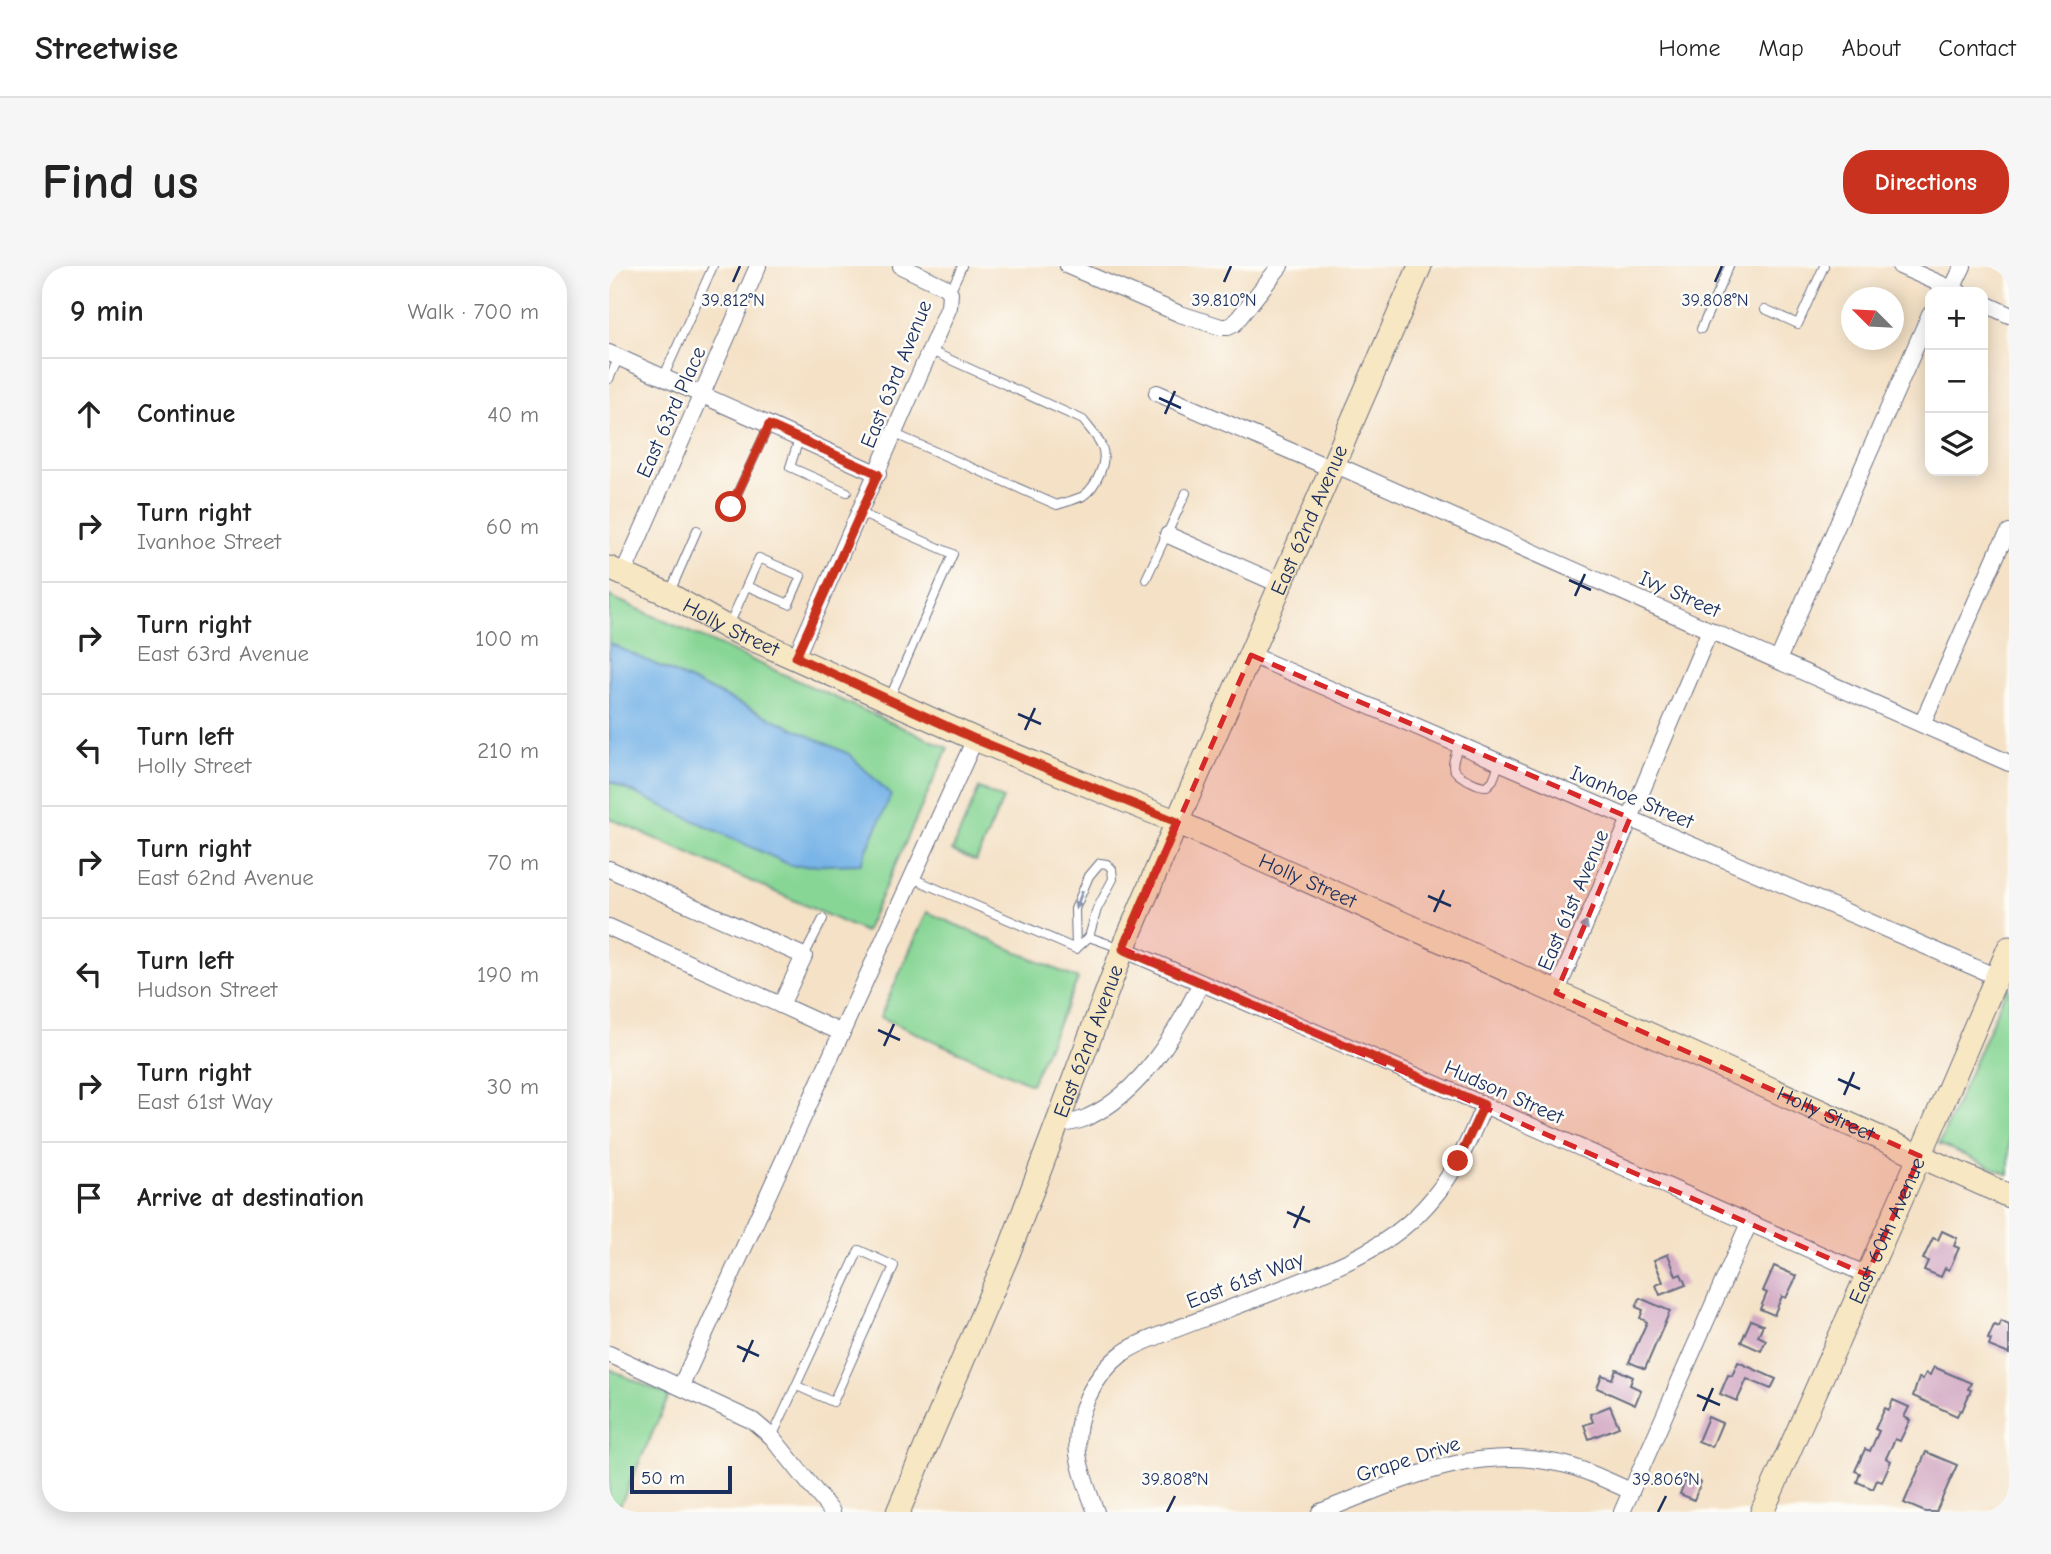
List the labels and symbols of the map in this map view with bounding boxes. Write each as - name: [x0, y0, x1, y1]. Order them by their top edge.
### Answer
- north arrow: [1841, 287, 1904, 350]
- text: 39.812°N: [701, 290, 765, 311]
- text: 39.810°N: [1191, 290, 1257, 311]
- text: 39.808°N: [1681, 290, 1749, 311]
- street label: East 63rd Avenue: [855, 297, 937, 451]
- street label: East 63rd Place: [631, 343, 711, 481]
- street label: East 62nd Avenue: [1266, 441, 1352, 599]
- route start: [715, 491, 746, 522]
- street label: Ivy Street: [1636, 566, 1725, 623]
- street label: Holly Street: [679, 593, 784, 662]
- street label: Ivanhoe Street: [1567, 760, 1698, 834]
- street label: East 61st Avenue: [1533, 826, 1613, 974]
- street label: Holly Street: [1255, 848, 1361, 914]
- one-way arrow: [1074, 890, 1085, 911]
- one-way arrow: [1578, 919, 1589, 940]
- street label: East 62nd Avenue: [1049, 961, 1128, 1121]
- street label: Hudson Street: [1441, 1055, 1568, 1129]
- street label: Holly Street: [1773, 1081, 1879, 1146]
- route end: [1442, 1145, 1473, 1176]
- street label: East 60th Avenue: [1844, 1154, 1930, 1307]
- street label: East 61st Way: [1183, 1246, 1308, 1313]
- street label: Grape Drive: [1353, 1431, 1463, 1487]
- scale bar: [630, 1463, 731, 1495]
- text: 39.808°N: [1141, 1469, 1209, 1490]
- text: 39.806°N: [1632, 1469, 1700, 1490]

